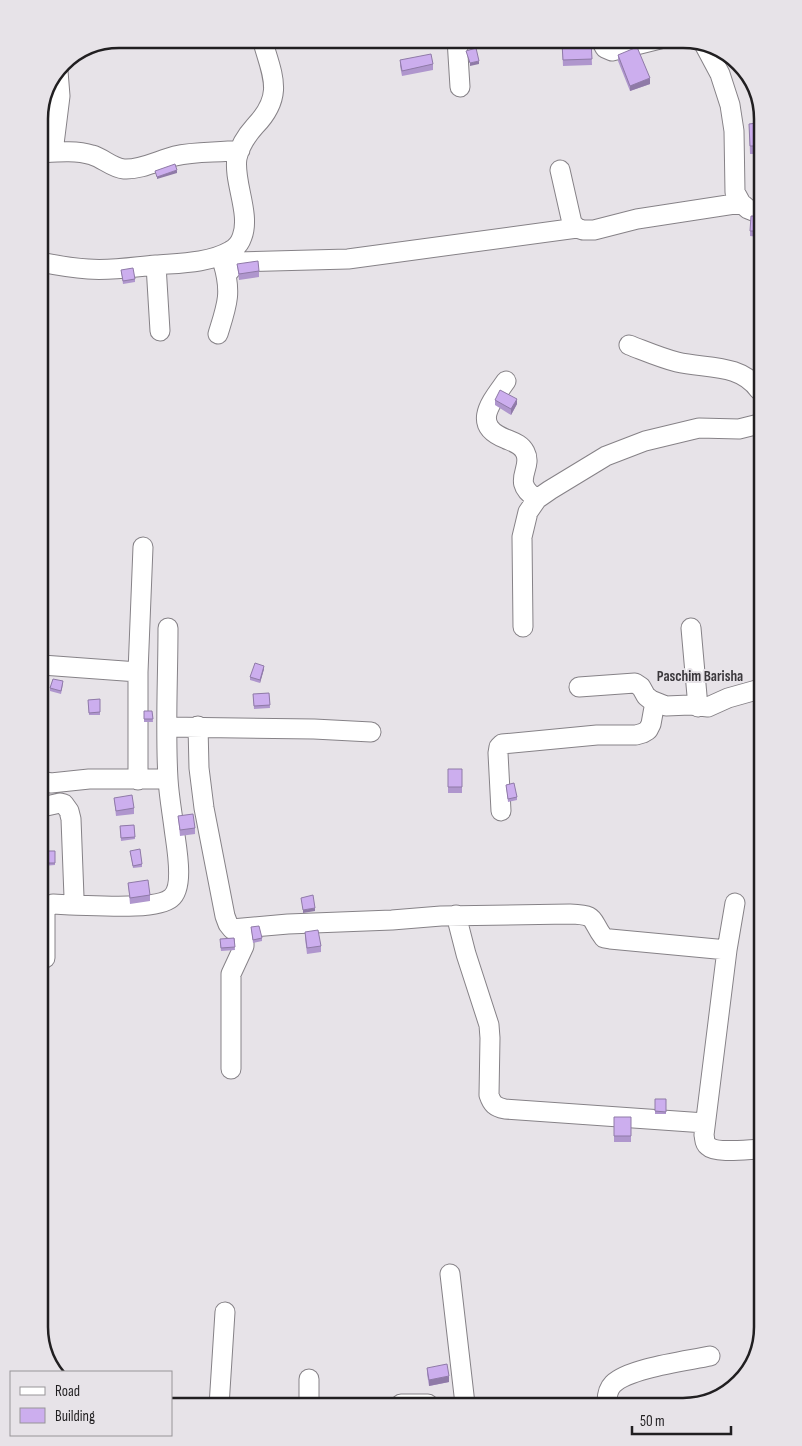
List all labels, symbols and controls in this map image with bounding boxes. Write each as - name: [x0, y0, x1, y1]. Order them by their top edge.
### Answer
- district label: Paschim Barisha: [657, 667, 743, 686]
- legend: [10, 1371, 172, 1436]
- text: Road: [55, 1382, 80, 1401]
- scale bar: [632, 1404, 731, 1436]
- text: Building: [55, 1407, 95, 1426]
- text: 50 m: [640, 1412, 665, 1431]

